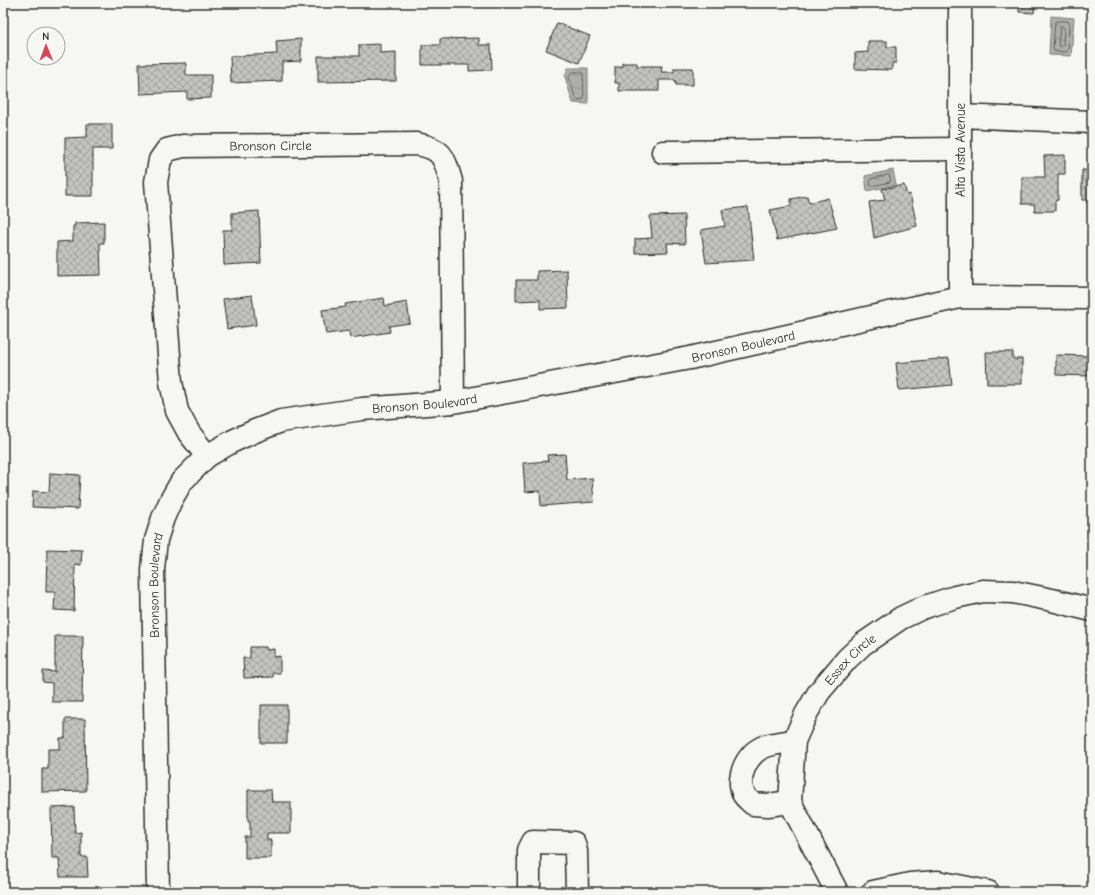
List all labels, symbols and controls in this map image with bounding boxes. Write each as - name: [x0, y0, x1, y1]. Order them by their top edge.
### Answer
- north arrow: [26, 26, 66, 66]
- text: N: [42, 30, 50, 43]
- street label: Alta Vista Avenue: [953, 102, 968, 197]
- street label: Bronson Circle: [229, 137, 312, 153]
- street label: Bronson Boulevard: [690, 327, 796, 365]
- street label: Bronson Boulevard: [371, 390, 478, 416]
- street label: Bronson Boulevard: [145, 531, 165, 638]
- street label: Essex Circle: [821, 630, 879, 688]

